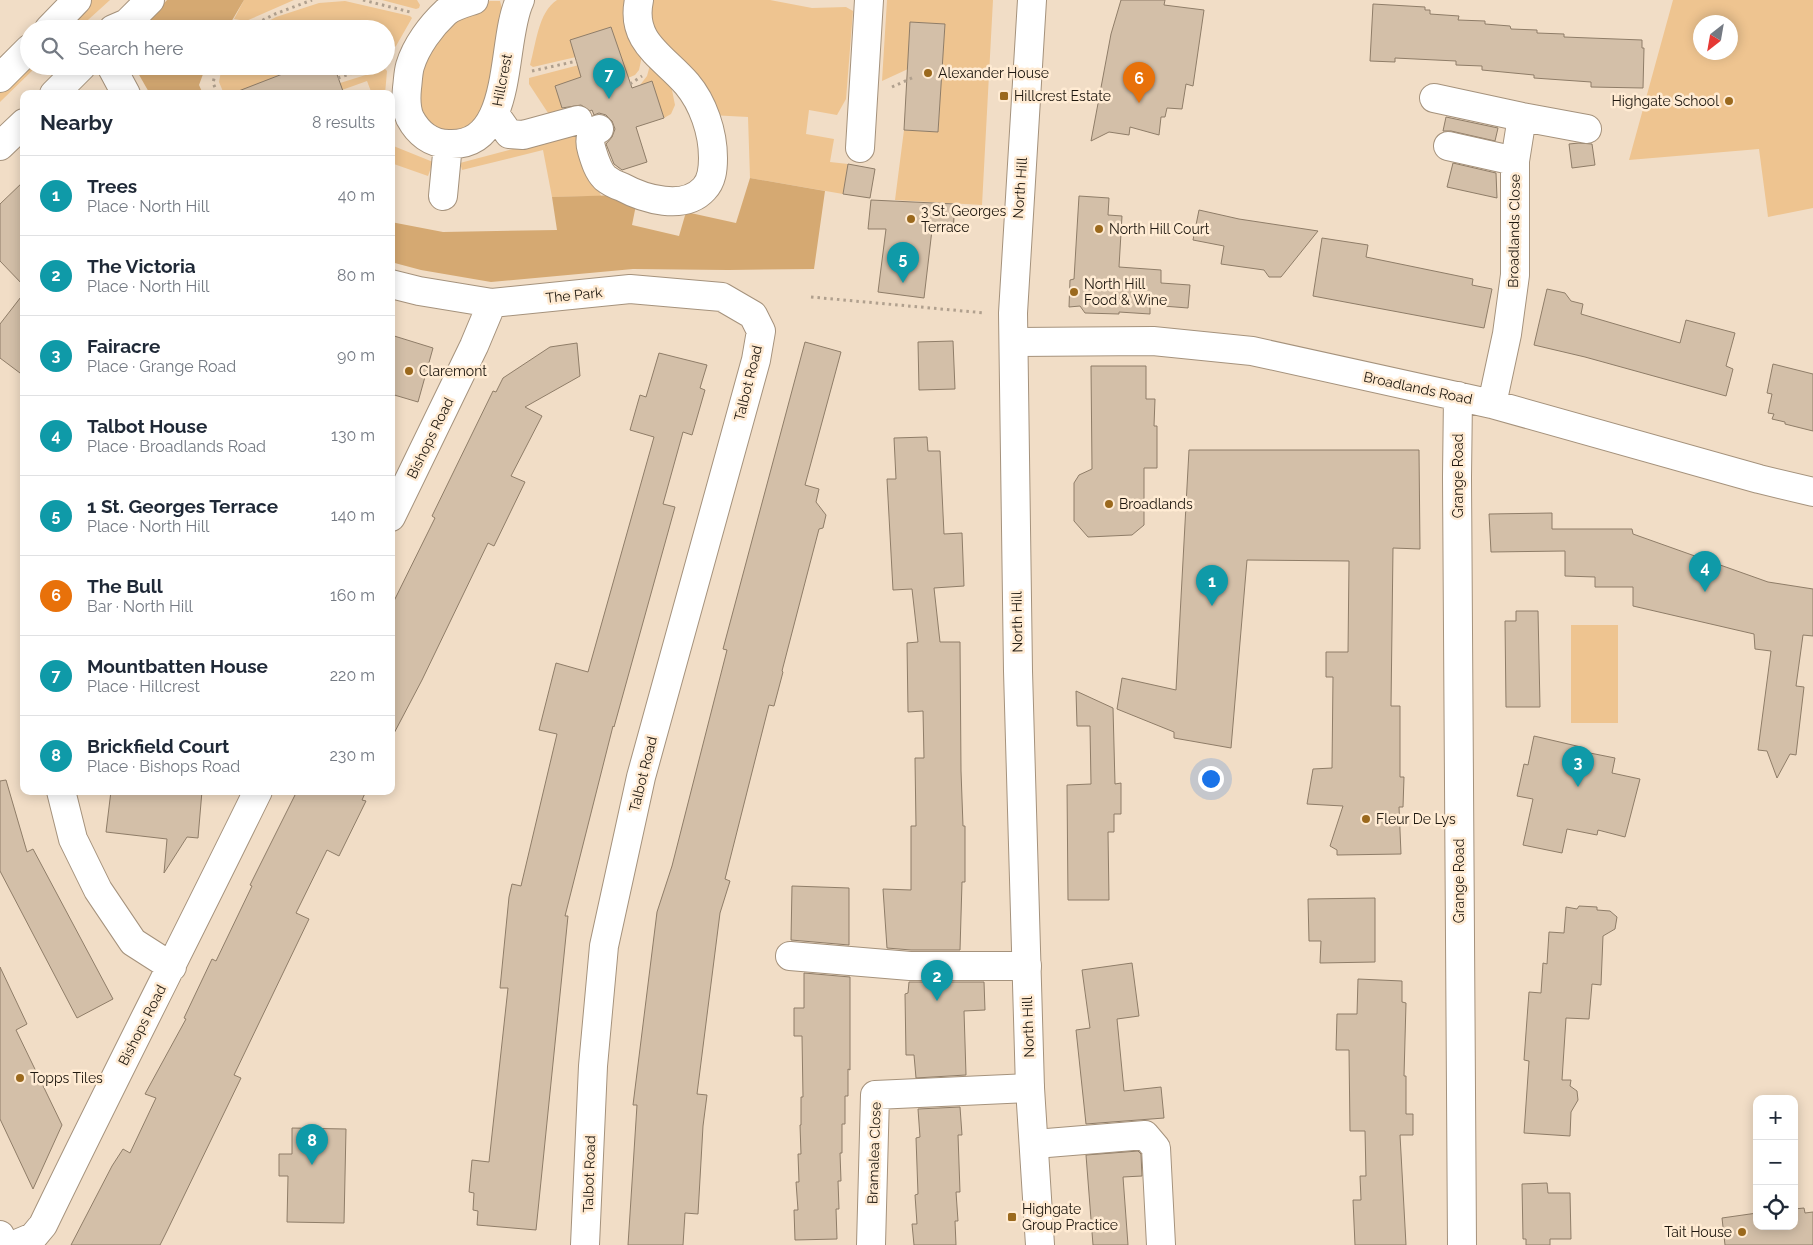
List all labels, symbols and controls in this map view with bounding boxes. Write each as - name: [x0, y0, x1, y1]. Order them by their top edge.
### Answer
- north arrow: [1693, 15, 1738, 60]
- search box: [20, 20, 395, 75]
- icon: search: [38, 34, 66, 62]
- text: Search here: [78, 37, 184, 59]
- street label: Hillcrest: [489, 52, 515, 108]
- pin: 7: [593, 58, 625, 99]
- pin: 6: [1123, 62, 1155, 103]
- place label: Alexander House: [938, 65, 1049, 81]
- marker: Alexander House: [922, 67, 934, 79]
- place label: Hillcrest Estate: [1014, 88, 1111, 104]
- marker: Hillcrest Estate: [998, 90, 1010, 102]
- place label: Highgate School: [1611, 93, 1719, 109]
- marker: Highgate School: [1723, 95, 1735, 107]
- text: Nearby: [40, 110, 113, 135]
- text: 8 results: [312, 113, 375, 132]
- street label: North Hill: [1010, 157, 1030, 219]
- street label: Broadlands Close: [1505, 174, 1523, 288]
- text: Trees: [87, 175, 137, 197]
- text: 1: [52, 186, 60, 205]
- text: 40 m: [338, 186, 375, 205]
- text: Place · North Hill: [87, 197, 209, 216]
- place label: 3 St. Georges Terrace: [921, 203, 1006, 235]
- marker: 3 St. Georges Terrace: [905, 213, 917, 225]
- place label: North Hill Court: [1109, 221, 1210, 237]
- marker: North Hill Court: [1093, 223, 1105, 235]
- pin: 5: [887, 242, 919, 283]
- text: The Victoria: [87, 255, 196, 277]
- text: 2: [51, 266, 61, 285]
- text: 80 m: [337, 266, 375, 285]
- place label: North Hill Food & Wine: [1084, 276, 1167, 308]
- text: Place · North Hill: [87, 277, 209, 296]
- street label: The Park: [545, 284, 604, 306]
- marker: North Hill Food & Wine: [1068, 286, 1080, 298]
- text: Fairacre: [87, 335, 160, 357]
- street label: Talbot Road: [731, 344, 765, 422]
- text: 3: [52, 346, 60, 365]
- text: 90 m: [337, 346, 375, 365]
- text: Place · Grange Road: [87, 357, 236, 376]
- place label: Claremont: [419, 363, 487, 379]
- marker: Claremont: [403, 365, 415, 377]
- street label: Broadlands Road: [1362, 369, 1474, 407]
- street label: Bishops Road: [403, 395, 457, 481]
- text: Talbot House: [87, 415, 207, 437]
- text: 4: [51, 426, 61, 445]
- text: 130 m: [331, 426, 375, 445]
- street label: Grange Road: [1450, 434, 1466, 518]
- text: Place · Broadlands Road: [87, 437, 266, 456]
- text: 1 St. Georges Terrace: [87, 495, 278, 517]
- place label: Broadlands: [1119, 496, 1193, 512]
- marker: Broadlands: [1103, 498, 1115, 510]
- text: 5: [52, 506, 60, 525]
- text: 140 m: [331, 506, 375, 525]
- text: Place · North Hill: [87, 517, 209, 536]
- pin: 4: [1689, 551, 1721, 592]
- pin: 1: [1196, 565, 1228, 606]
- text: The Bull: [87, 575, 163, 597]
- text: 6: [51, 586, 61, 605]
- text: 160 m: [330, 586, 375, 605]
- street label: North Hill: [1008, 591, 1026, 653]
- text: Bar · North Hill: [87, 597, 193, 616]
- text: Mountbatten House: [87, 655, 268, 677]
- text: 7: [52, 666, 60, 685]
- text: 220 m: [330, 666, 375, 685]
- text: Place · Hillcrest: [87, 677, 200, 696]
- text: Brickfield Court: [87, 735, 229, 757]
- street label: Talbot Road: [626, 735, 660, 813]
- text: 8: [51, 746, 61, 765]
- text: 230 m: [330, 746, 375, 765]
- pin: 3: [1562, 746, 1594, 787]
- text: Place · Bishops Road: [87, 757, 240, 776]
- your location: [1198, 766, 1224, 792]
- place label: Fleur De Lys: [1376, 811, 1456, 827]
- marker: Fleur De Lys: [1360, 813, 1372, 825]
- street label: Grange Road: [1451, 839, 1467, 923]
- pin: 2: [921, 960, 953, 1001]
- street label: Bishops Road: [115, 982, 169, 1068]
- street label: North Hill: [1019, 996, 1037, 1058]
- place label: Topps Tiles: [30, 1070, 103, 1086]
- marker: Topps Tiles: [14, 1072, 26, 1084]
- map controls: [1753, 1095, 1798, 1230]
- button: +: [1753, 1095, 1798, 1140]
- street label: Bramalea Close: [864, 1102, 884, 1204]
- pin: 8: [296, 1124, 328, 1165]
- street label: Talbot Road: [580, 1135, 598, 1213]
- button: −: [1753, 1140, 1798, 1185]
- button: locate: [1753, 1185, 1798, 1230]
- place label: Highgate Group Practice: [1022, 1201, 1118, 1233]
- marker: Highgate Group Practice: [1006, 1211, 1018, 1223]
- place label: Tait House: [1664, 1224, 1732, 1240]
- marker: Tait House: [1736, 1226, 1748, 1238]

